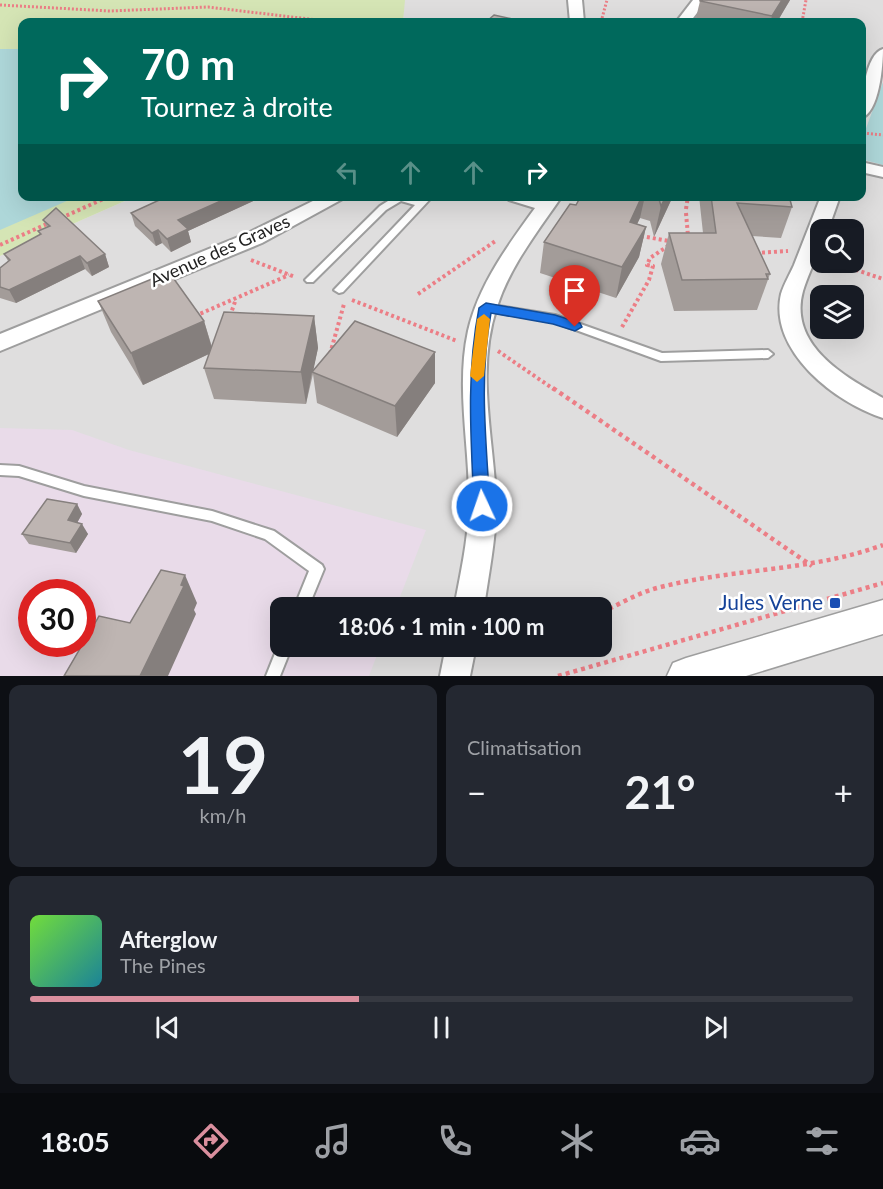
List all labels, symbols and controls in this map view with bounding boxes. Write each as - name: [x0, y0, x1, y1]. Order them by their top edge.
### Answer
- text: 70 m: [141, 39, 235, 89]
- icon: right: [42, 42, 120, 120]
- text: Tournez à droite: [141, 90, 333, 123]
- icon: left: [331, 156, 364, 189]
- icon: ahead: [394, 156, 427, 189]
- icon: ahead: [457, 156, 490, 189]
- icon: right: [520, 156, 553, 189]
- street label: Avenue des Graves: [146, 209, 293, 291]
- map controls: [810, 219, 864, 339]
- button: search: [810, 219, 864, 273]
- pin: [549, 265, 600, 327]
- icon: arrive: [558, 274, 591, 307]
- button: layers: [810, 285, 864, 339]
- position arrow: [450, 474, 514, 538]
- speed limit sign: 30: [18, 579, 96, 657]
- place label: Jules Verne: [719, 589, 823, 614]
- marker: Jules Verne: [828, 596, 842, 610]
- text: 18:06 · 1 min · 100 m: [338, 613, 544, 640]
- text: 19: [178, 717, 268, 811]
- text: Climatisation: [467, 735, 582, 759]
- text: 21°: [625, 765, 695, 819]
- text: −: [467, 772, 486, 812]
- text: +: [834, 772, 853, 812]
- text: km/h: [200, 803, 246, 827]
- text: Afterglow: [120, 926, 217, 953]
- text: The Pines: [120, 953, 206, 977]
- icon: previous: [151, 1011, 184, 1044]
- icon: pause: [425, 1011, 458, 1044]
- icon: next: [699, 1011, 732, 1044]
- icon: directions: [190, 1120, 232, 1162]
- icon: music: [312, 1120, 354, 1162]
- icon: phone: [434, 1120, 476, 1162]
- icon: climate: [556, 1120, 598, 1162]
- icon: car: [679, 1120, 721, 1162]
- icon: filters: [801, 1120, 843, 1162]
- text: 18:05: [40, 1125, 110, 1158]

